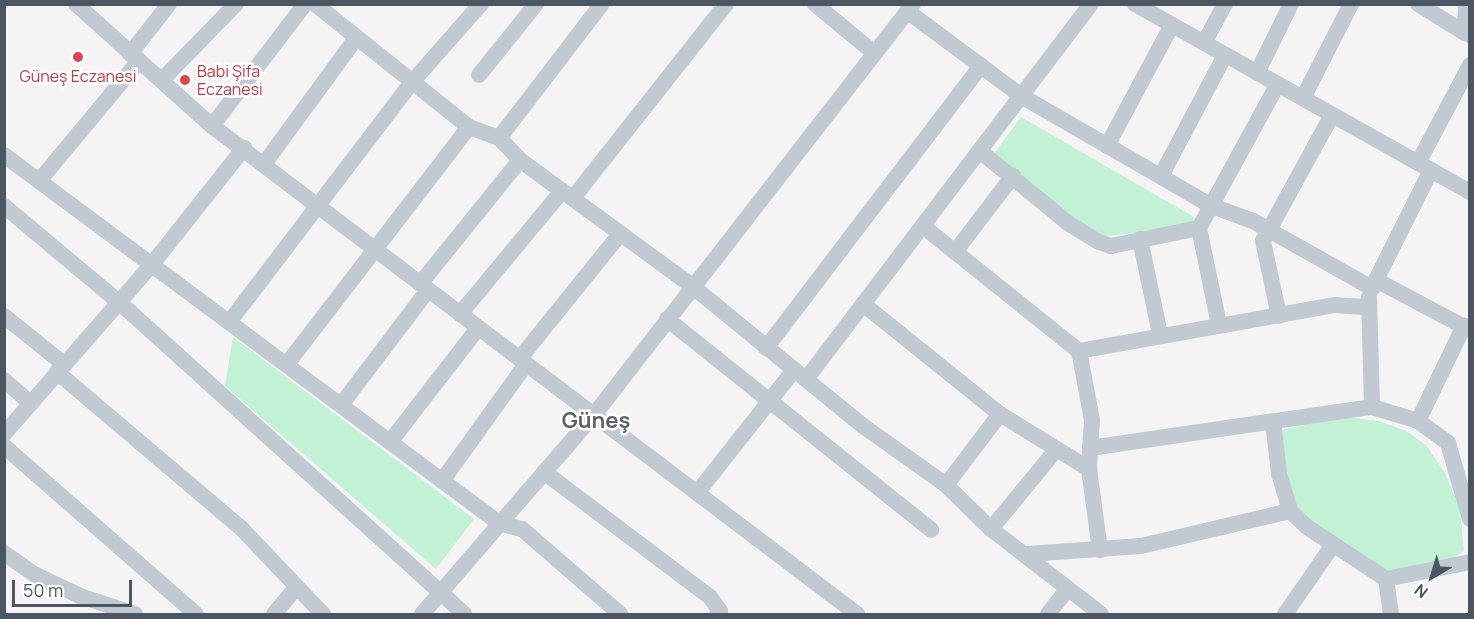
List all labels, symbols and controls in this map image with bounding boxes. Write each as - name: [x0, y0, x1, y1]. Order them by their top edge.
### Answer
- marker: Güneş Eczanesi: [71, 50, 85, 64]
- place label: Babi Şifa Eczanesi: [197, 61, 263, 99]
- place label: Güneş Eczanesi: [20, 66, 136, 86]
- marker: Babi Şifa Eczanesi: [178, 73, 192, 87]
- district label: Güneş: [562, 408, 630, 434]
- north arrow: [1402, 547, 1462, 607]
- scale bar: [15, 568, 135, 606]
- text: 50 m: [23, 578, 63, 602]
- text: N: [1410, 579, 1432, 603]

